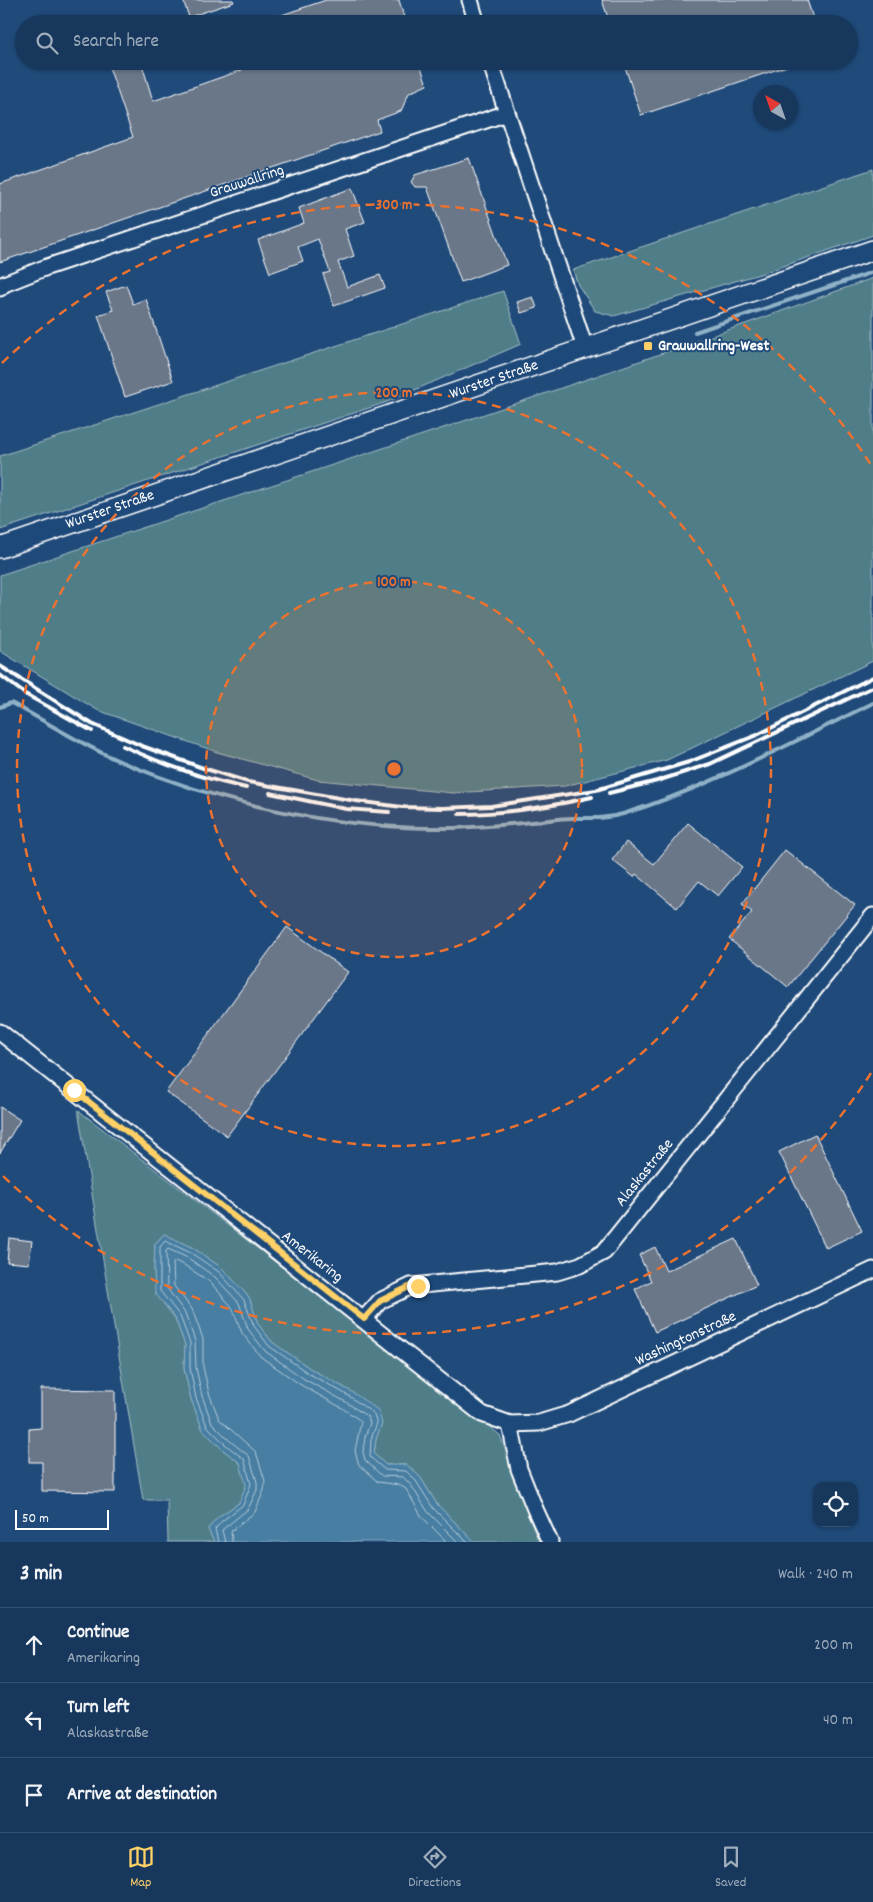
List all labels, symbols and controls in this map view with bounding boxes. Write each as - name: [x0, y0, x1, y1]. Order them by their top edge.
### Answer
- search box: [15, 15, 858, 70]
- icon: search: [33, 29, 61, 57]
- text: Search here: [73, 29, 159, 56]
- north arrow: [753, 85, 798, 130]
- street label: Grauwallring: [207, 159, 287, 205]
- text: 300 m: [376, 195, 412, 217]
- place label: Grauwallring-West: [658, 335, 770, 358]
- marker: Grauwallring-West: [642, 340, 654, 352]
- street label: Wurster Straße: [447, 354, 541, 406]
- text: 200 m: [376, 383, 412, 405]
- street label: Wurster Straße: [63, 484, 157, 536]
- text: 100 m: [377, 572, 411, 594]
- centre of rings: [385, 760, 403, 778]
- route start: [63, 1079, 86, 1102]
- street label: Alaskastraße: [610, 1134, 680, 1212]
- street label: Amerikaring: [276, 1225, 348, 1289]
- route end: [407, 1275, 430, 1298]
- street label: Washingtonstraße: [632, 1305, 740, 1373]
- map controls: [813, 1482, 858, 1527]
- button: locate: [813, 1482, 858, 1527]
- scale bar: [15, 1507, 109, 1530]
- text: 50 m: [22, 1509, 49, 1529]
- text: 3 min: [20, 1560, 62, 1590]
- text: Walk · 240 m: [778, 1563, 853, 1586]
- text: Continue: [67, 1620, 129, 1647]
- icon: ahead: [20, 1631, 48, 1659]
- text: 200 m: [814, 1634, 853, 1657]
- text: Amerikaring: [67, 1647, 140, 1670]
- text: Turn left: [67, 1695, 130, 1722]
- icon: left: [20, 1706, 48, 1734]
- text: 40 m: [823, 1709, 853, 1732]
- text: Alaskastraße: [67, 1722, 149, 1745]
- icon: arrive: [20, 1781, 48, 1809]
- text: Arrive at destination: [67, 1782, 217, 1809]
- tab: Map: [127, 1843, 155, 1893]
- tab: Directions: [408, 1843, 461, 1893]
- tab: Saved: [715, 1843, 746, 1893]

